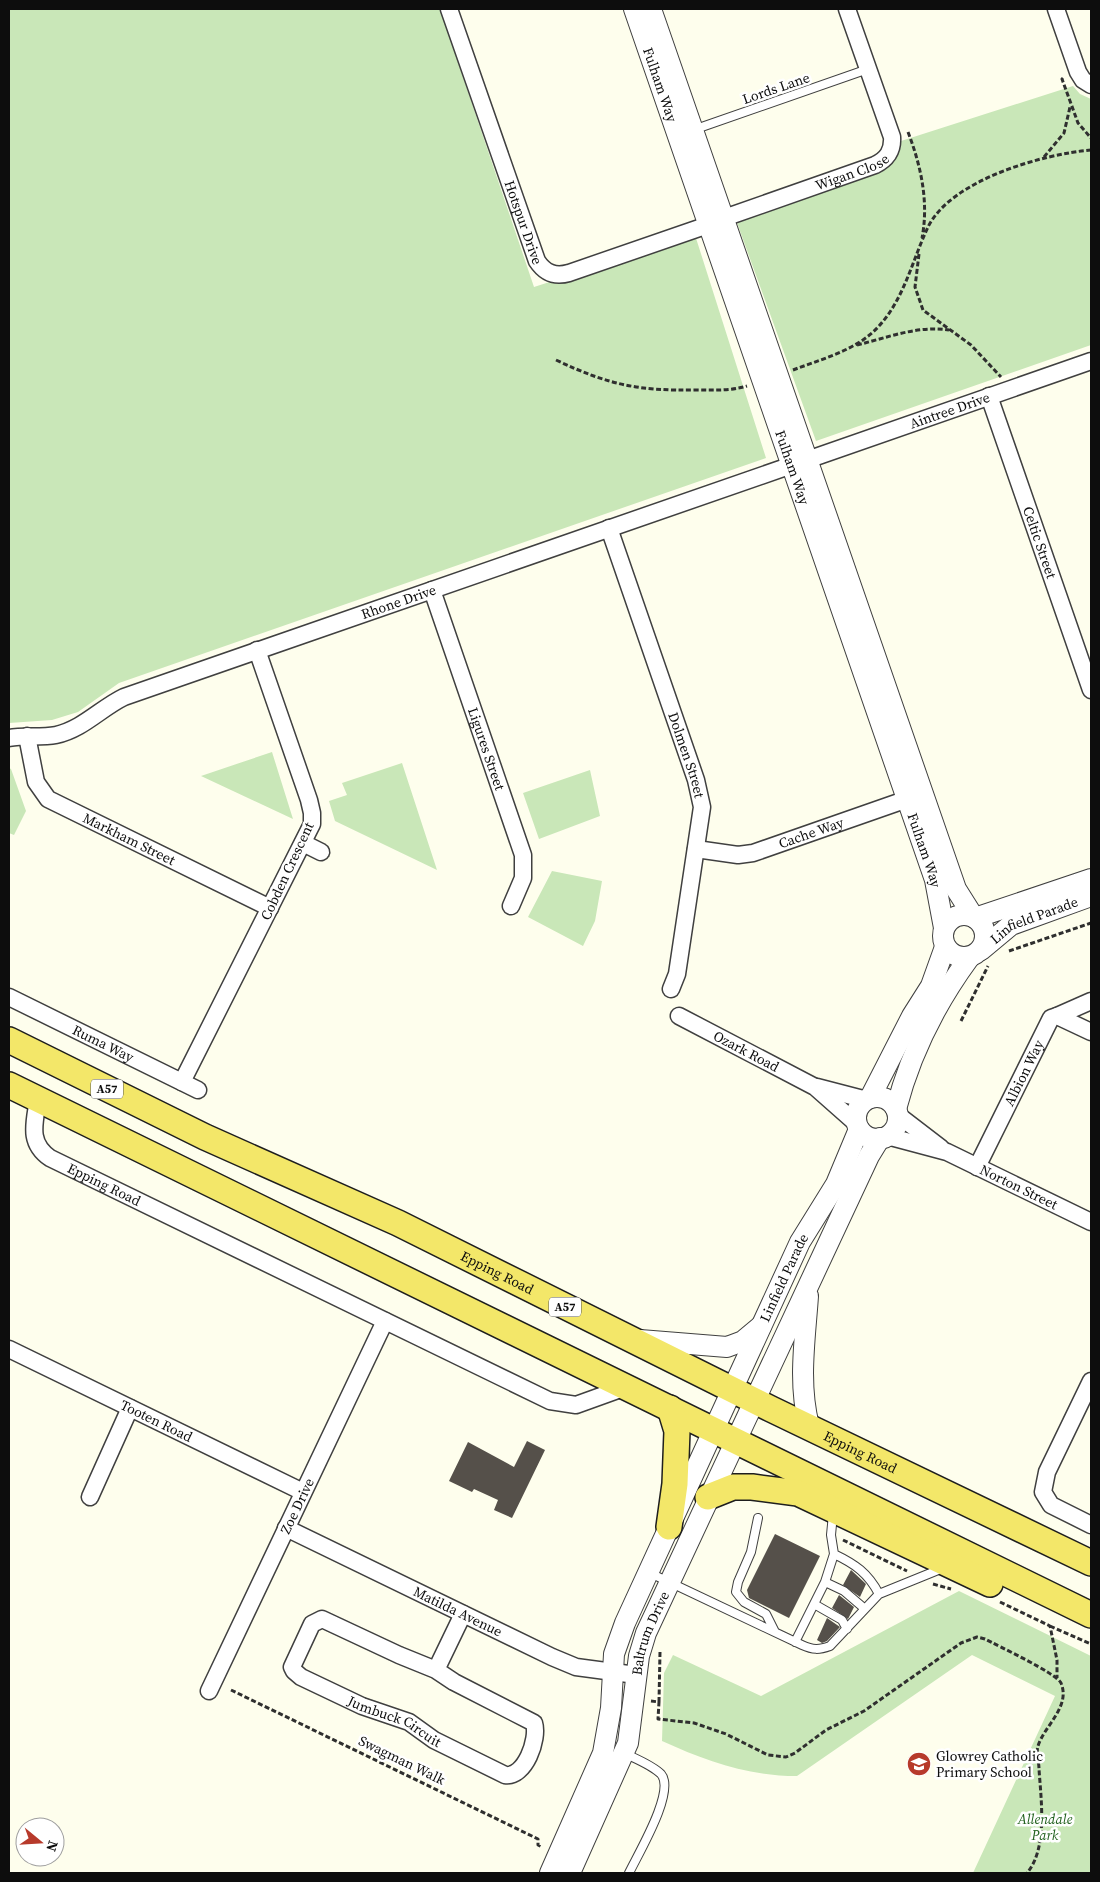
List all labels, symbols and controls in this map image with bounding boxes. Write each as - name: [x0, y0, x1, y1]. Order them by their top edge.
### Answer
- street label: Fulham Way: [638, 45, 683, 125]
- street label: Lords Lane: [740, 67, 812, 109]
- street label: Wigan Close: [813, 149, 894, 195]
- street label: Hotspur Drive: [500, 178, 547, 267]
- street label: Aintree Drive: [907, 387, 992, 433]
- street label: Fulham Way: [770, 427, 815, 508]
- street label: Celtic Street: [1018, 504, 1062, 582]
- street label: Rhone Drive: [358, 579, 439, 624]
- street label: Ligures Street: [463, 705, 510, 793]
- street label: Dolmen Street: [663, 709, 710, 800]
- street label: Markham Street: [80, 808, 179, 870]
- street label: Fulham Way: [903, 810, 946, 890]
- street label: Cache Way: [776, 812, 847, 853]
- street label: Cobden Crescent: [256, 818, 319, 923]
- street label: Linfield Parade: [986, 892, 1081, 948]
- street label: Ruma Way: [69, 1020, 138, 1067]
- street label: Ozark Road: [710, 1026, 783, 1077]
- street label: Albion Way: [999, 1036, 1049, 1109]
- road number: A57: [91, 1080, 123, 1098]
- street label: Epping Road: [64, 1158, 144, 1211]
- street label: Norton Street: [977, 1160, 1062, 1215]
- street label: Linfield Parade: [755, 1230, 813, 1325]
- street label: Epping Road: [457, 1246, 537, 1299]
- road number: A57: [549, 1298, 581, 1316]
- street label: Tooten Road: [117, 1395, 196, 1447]
- street label: Epping Road: [820, 1426, 901, 1478]
- street label: Zoe Drive: [275, 1475, 319, 1537]
- street label: Matilda Avenue: [410, 1581, 506, 1641]
- street label: Baltrum Drive: [627, 1588, 674, 1676]
- street label: Jumbuck Circuit: [344, 1690, 445, 1752]
- street label: Swagman Walk: [355, 1730, 449, 1790]
- place label: Glowrey Catholic Primary School: [936, 1746, 1043, 1782]
- school or university icon: Glowrey Catholic Primary School: [906, 1751, 932, 1777]
- park label: Allendale Park: [1017, 1809, 1073, 1845]
- north arrow: [15, 1817, 65, 1867]
- text: N: [41, 1838, 63, 1854]

